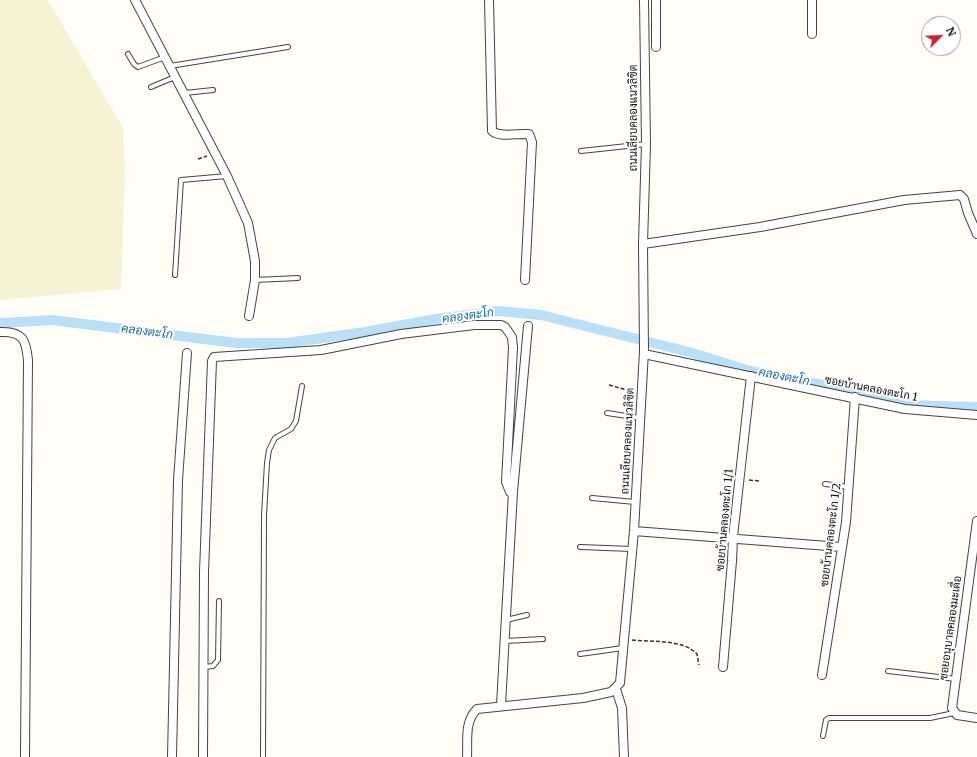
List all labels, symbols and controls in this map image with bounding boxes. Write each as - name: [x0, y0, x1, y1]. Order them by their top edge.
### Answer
- north arrow: [921, 16, 961, 56]
- text: N: [943, 25, 959, 38]
- street label: ถนนเลียบคลองแนวลิขิต: [627, 65, 641, 171]
- water label: คลองตะโก: [441, 305, 495, 327]
- water label: คลองตะโก: [120, 322, 174, 342]
- water label: คลองตะโก: [757, 365, 811, 389]
- street label: ซอยบ้านคลองตะโก 1: [824, 374, 918, 404]
- street label: ถนนเลียบคลองแนวลิขิต: [619, 387, 637, 495]
- street label: ซอยบ้านคลองตะโก 1/1: [714, 468, 736, 572]
- street label: ซอยบ้านคลองตะโก 1/2: [818, 482, 844, 588]
- street label: ซอยอนุบาลคลองมะเดื่อ: [937, 575, 965, 681]

